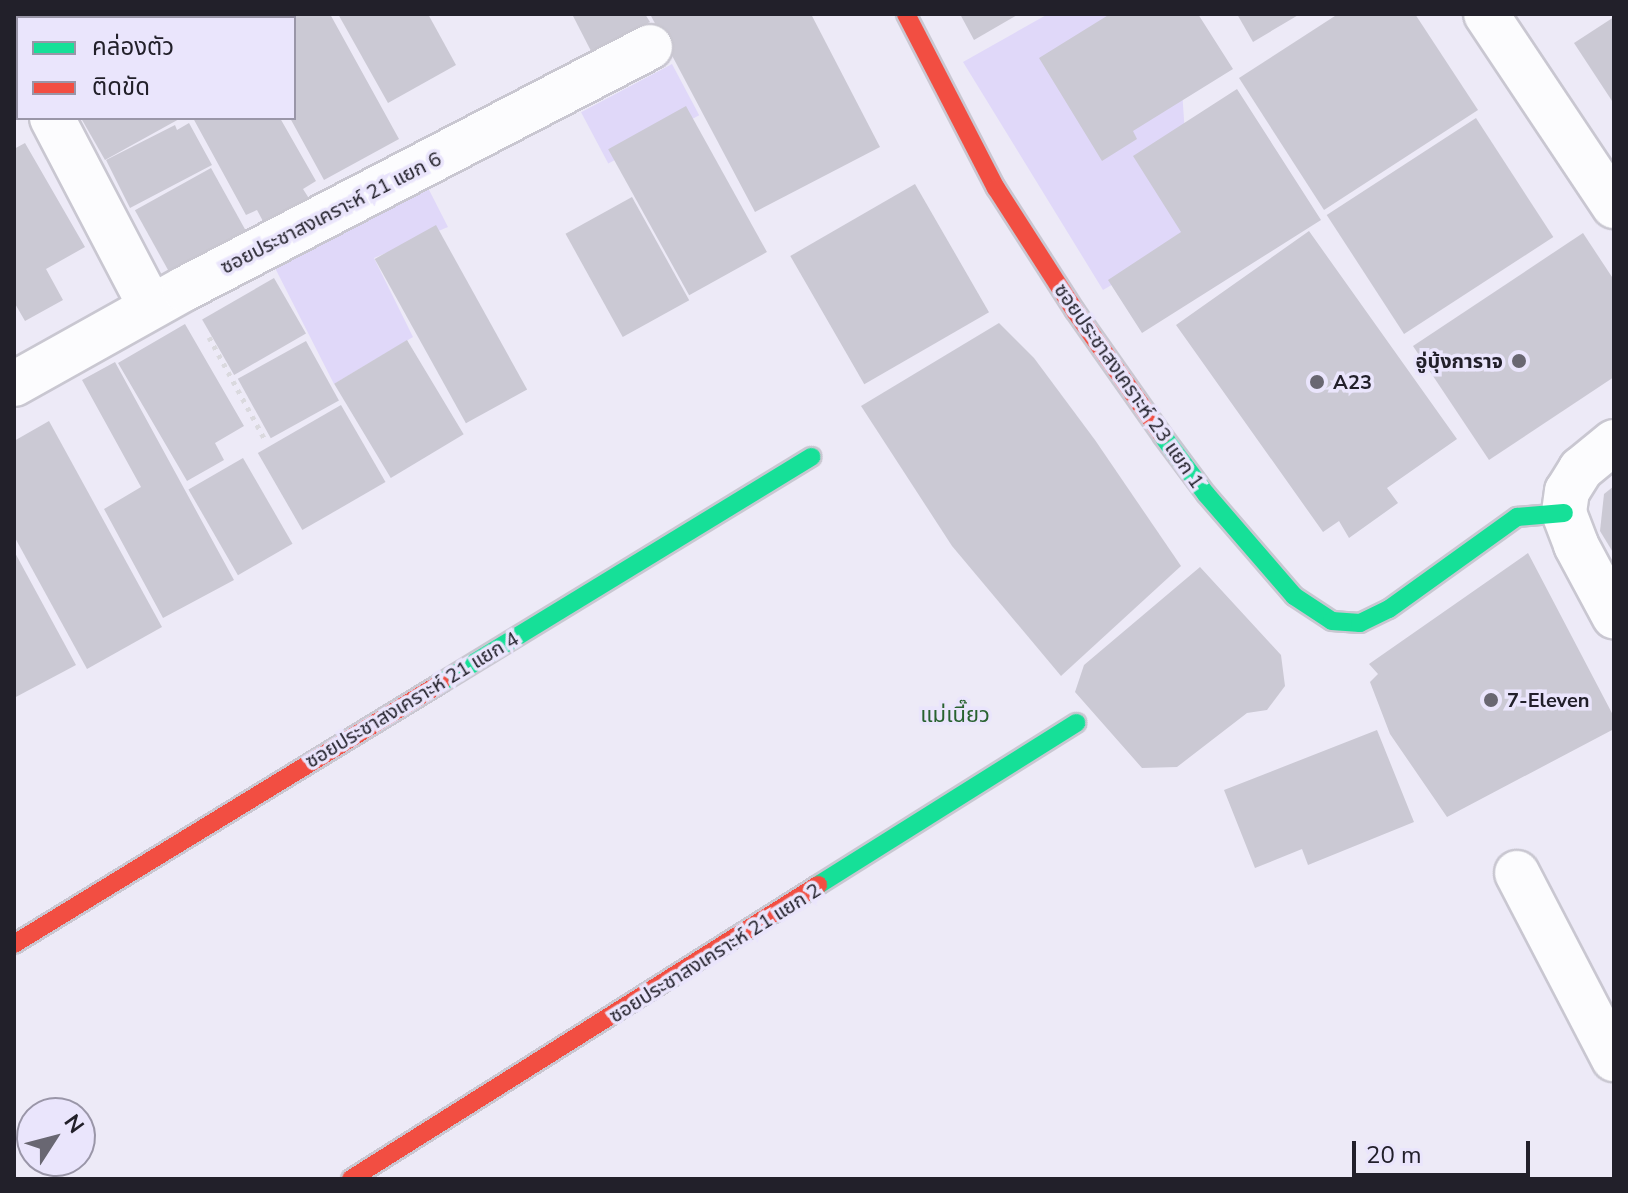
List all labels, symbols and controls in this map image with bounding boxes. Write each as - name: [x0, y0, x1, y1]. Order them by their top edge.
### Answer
- legend: [16, 16, 296, 120]
- text: คล่องตัว: [92, 31, 174, 63]
- text: ติดขัด: [92, 71, 150, 103]
- street label: ซอยประชาสงเคราะห์ 21 แยก 6: [216, 147, 446, 279]
- street label: ซอยประชาสงเคราะห์ 23 แยก 1: [1049, 279, 1209, 493]
- place label: อู่บุ้งการาจ: [1416, 349, 1503, 373]
- marker: อู่บุ้งการาจ: [1510, 352, 1528, 370]
- place label: A23: [1333, 370, 1372, 394]
- marker: A23: [1308, 373, 1326, 391]
- street label: ซอยประชาสงเคราะห์ 21 แยก 4: [301, 627, 523, 773]
- place label: 7-Eleven: [1507, 688, 1589, 712]
- marker: 7-Eleven: [1482, 691, 1500, 709]
- district label: แม่เนี๊ยว: [920, 703, 990, 729]
- street label: ซอยประชาสงเคราะห์ 21 แยก 2: [605, 878, 825, 1028]
- north arrow: [16, 1097, 96, 1177]
- text: N: [57, 1109, 91, 1140]
- scale bar: [1356, 1125, 1534, 1175]
- text: 20 m: [1366, 1139, 1422, 1171]

